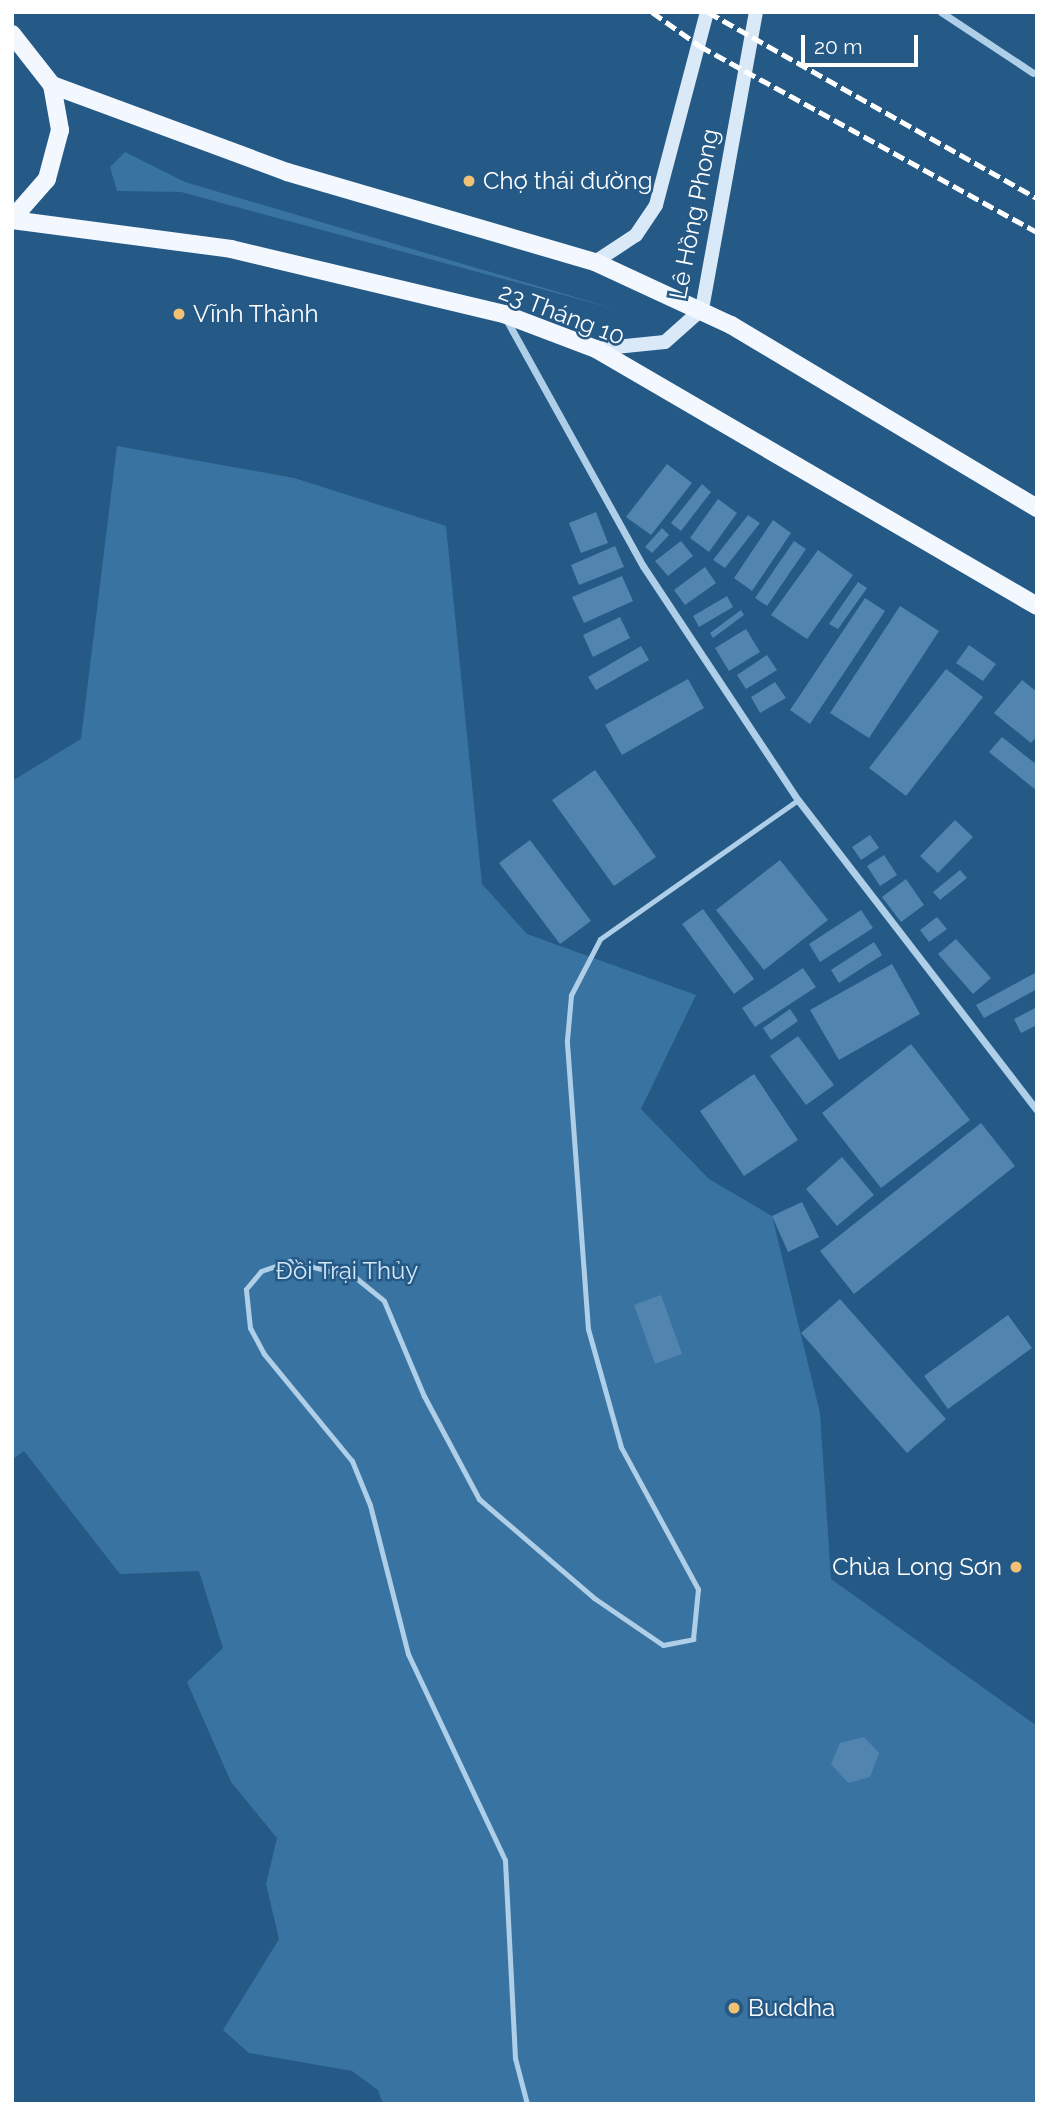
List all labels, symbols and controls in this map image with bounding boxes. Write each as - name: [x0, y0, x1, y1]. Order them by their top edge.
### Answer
- scale bar: [804, 21, 921, 65]
- text: 20 m: [814, 34, 862, 59]
- street label: Lê Hồng Phong: [663, 126, 725, 302]
- place label: Chợ thái đường: [483, 167, 653, 195]
- marker: Chợ thái đường: [461, 173, 477, 189]
- street label: 23 Tháng 10: [495, 277, 629, 351]
- place label: Vĩnh Thành: [193, 300, 319, 328]
- marker: Vĩnh Thành: [171, 306, 187, 322]
- park label: Đồi Trại Thủy: [275, 1257, 419, 1285]
- place label: Chùa Long Sơn: [832, 1553, 1002, 1581]
- marker: Chùa Long Sơn: [1008, 1559, 1024, 1575]
- place label: Buddha: [748, 1994, 835, 2022]
- marker: Buddha: [726, 2000, 742, 2016]

